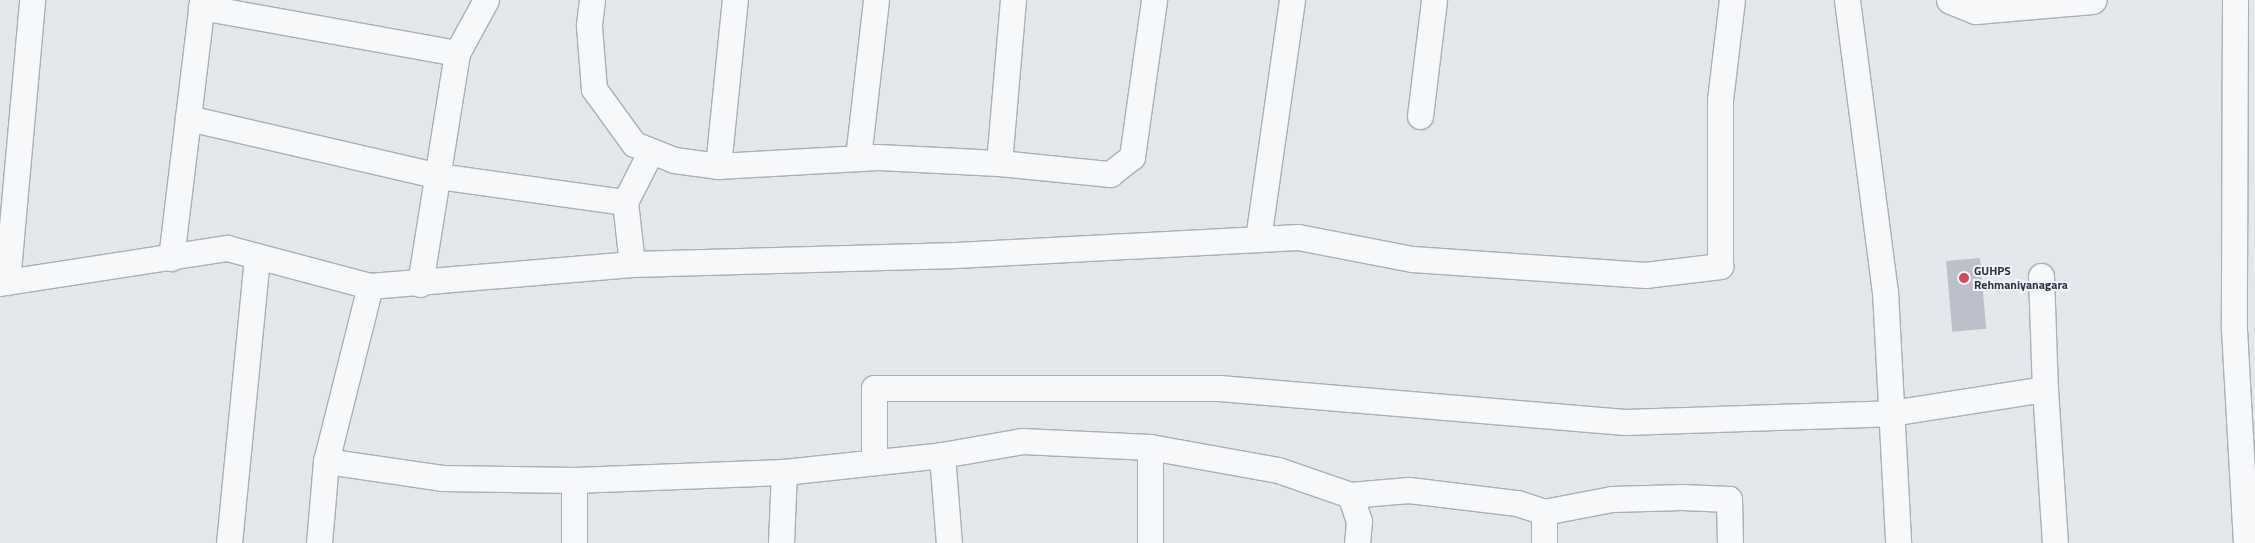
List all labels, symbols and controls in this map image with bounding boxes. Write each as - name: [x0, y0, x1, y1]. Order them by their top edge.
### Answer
- place label: GUHPS Rehmaniyanagara: [1974, 264, 2068, 292]
- marker: GUHPS Rehmaniyanagara: [1958, 272, 1970, 284]

